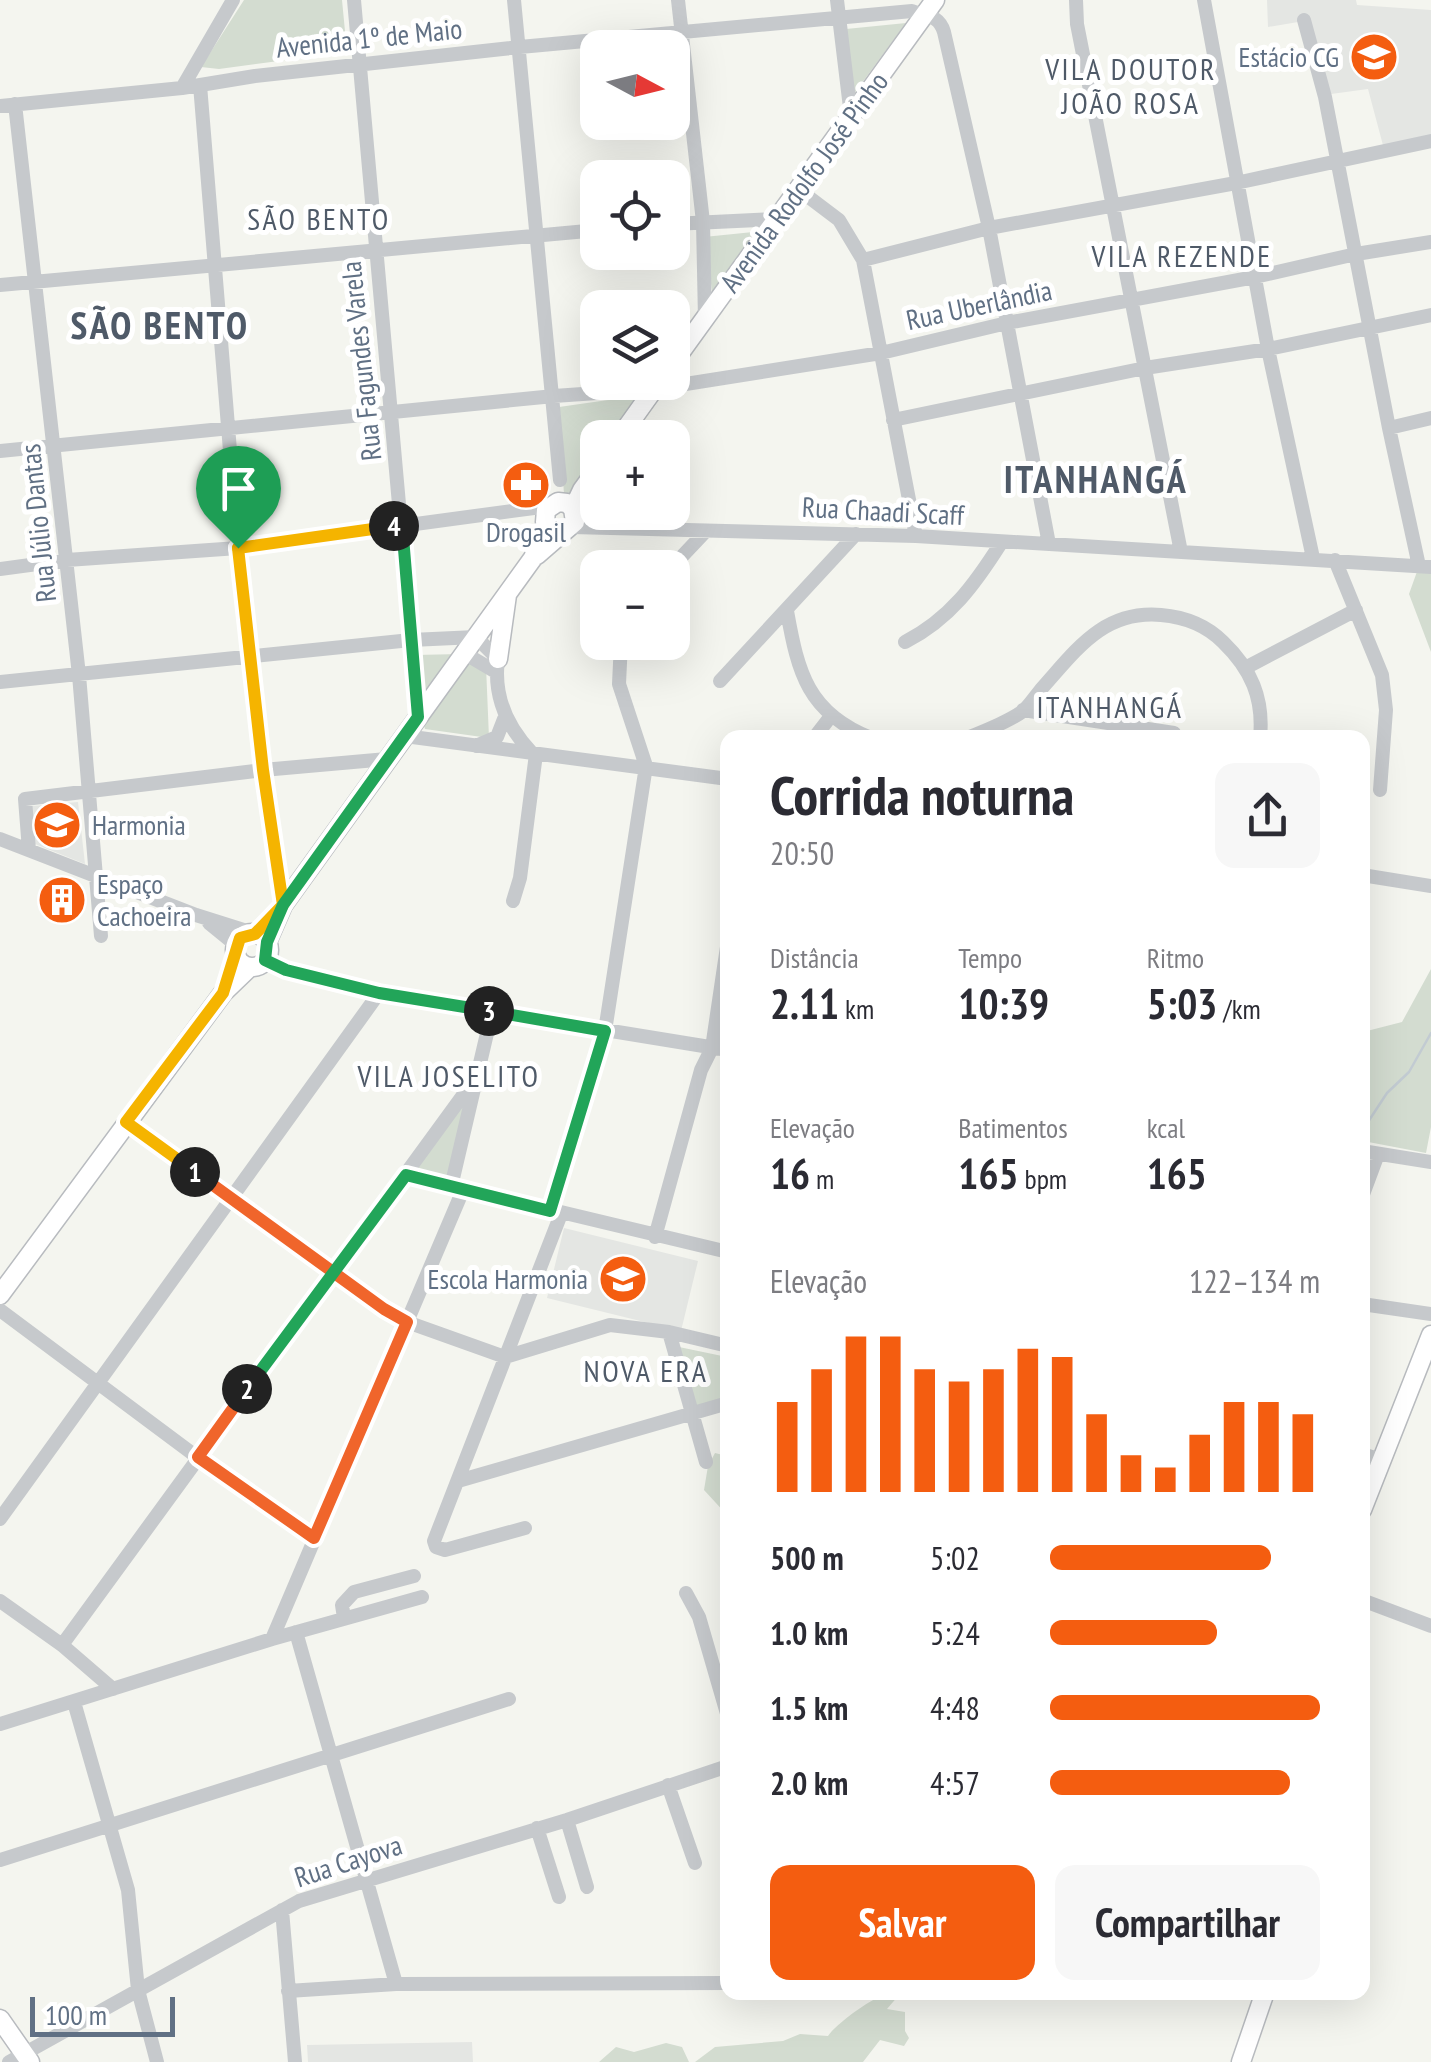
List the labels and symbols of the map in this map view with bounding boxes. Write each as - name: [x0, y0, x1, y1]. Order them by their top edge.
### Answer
- street label: Avenida 1º de Maio: [274, 9, 464, 66]
- north arrow: [580, 30, 690, 140]
- school or university icon: Estácio CG: [1348, 31, 1400, 83]
- place label: Estácio CG: [1239, 38, 1339, 75]
- district label: VILA DOUTOR JOÃO ROSA: [1044, 49, 1217, 122]
- street label: Avenida Rodolfo José Pinho: [711, 64, 896, 299]
- district label: SÃO BENTO: [247, 199, 391, 238]
- district label: VILA REZENDE: [1090, 236, 1273, 275]
- street label: Rua Fagundes Varela: [332, 259, 389, 463]
- street label: Rua Uberlândia: [903, 271, 1055, 338]
- district label: SÃO BENTO: [71, 300, 249, 349]
- street label: Rua Júlio Dantas: [11, 442, 64, 604]
- pin: [196, 446, 281, 549]
- district label: ITANHANGÁ: [1004, 454, 1188, 503]
- pharmacy icon: Drogasil: [500, 459, 552, 511]
- street label: Rua Chaadi Scaff: [801, 488, 967, 533]
- pin: 4: [369, 501, 419, 551]
- place label: Drogasil: [486, 513, 566, 550]
- district label: ITANHANGÁ: [1037, 687, 1183, 726]
- school or university icon: Harmonia: [31, 799, 83, 851]
- place label: Harmonia: [92, 806, 186, 843]
- place label: Espaço Cachoeira: [97, 865, 192, 934]
- building icon: Espaço Cachoeira: [36, 874, 88, 926]
- pin: 3: [464, 986, 514, 1036]
- district label: VILA JOSELITO: [356, 1056, 541, 1095]
- pin: 1: [170, 1147, 220, 1197]
- school or university icon: Escola Harmonia: [597, 1253, 649, 1305]
- place label: Escola Harmonia: [428, 1260, 588, 1297]
- district label: NOVA ERA: [584, 1351, 708, 1390]
- pin: 2: [222, 1364, 272, 1414]
- street label: Rua Cayova: [289, 1826, 406, 1895]
- scale bar: [30, 1992, 175, 2036]

